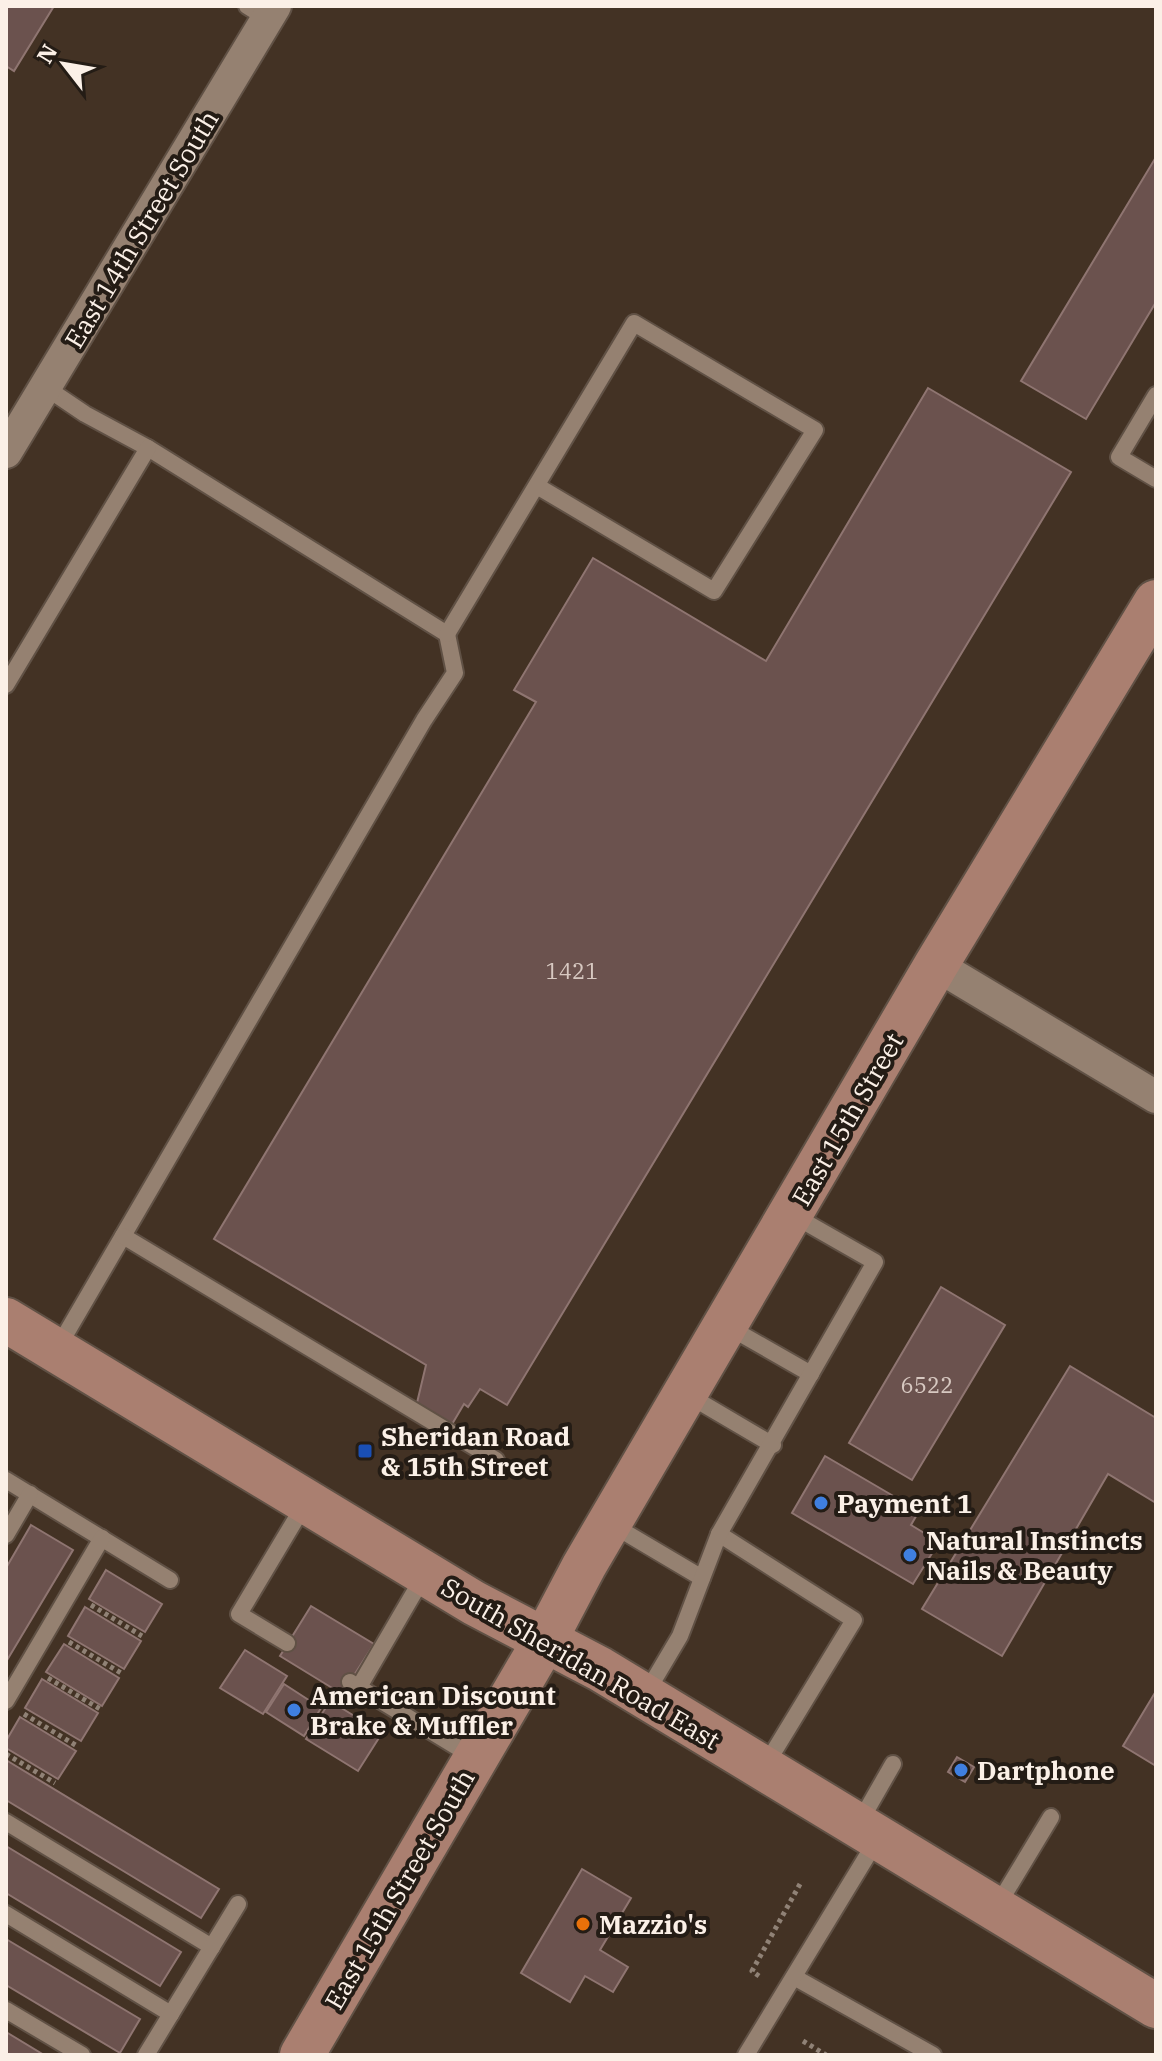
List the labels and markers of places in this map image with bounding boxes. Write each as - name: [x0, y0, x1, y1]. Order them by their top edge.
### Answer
- place label: Sheridan Road & 15th Street: [381, 1419, 570, 1483]
- marker: Sheridan Road & 15th Street: [356, 1442, 374, 1460]
- place label: Payment 1: [837, 1486, 972, 1520]
- marker: Payment 1: [812, 1494, 830, 1512]
- place label: Natural Instincts Nails & Beauty: [926, 1523, 1143, 1587]
- marker: Natural Instincts Nails & Beauty: [901, 1546, 919, 1564]
- place label: American Discount Brake & Muffler: [310, 1678, 556, 1742]
- marker: American Discount Brake & Muffler: [285, 1701, 303, 1719]
- place label: Dartphone: [977, 1753, 1115, 1787]
- marker: Dartphone: [952, 1761, 970, 1779]
- place label: Mazzio's: [599, 1907, 707, 1941]
- marker: Mazzio's: [574, 1915, 592, 1933]

